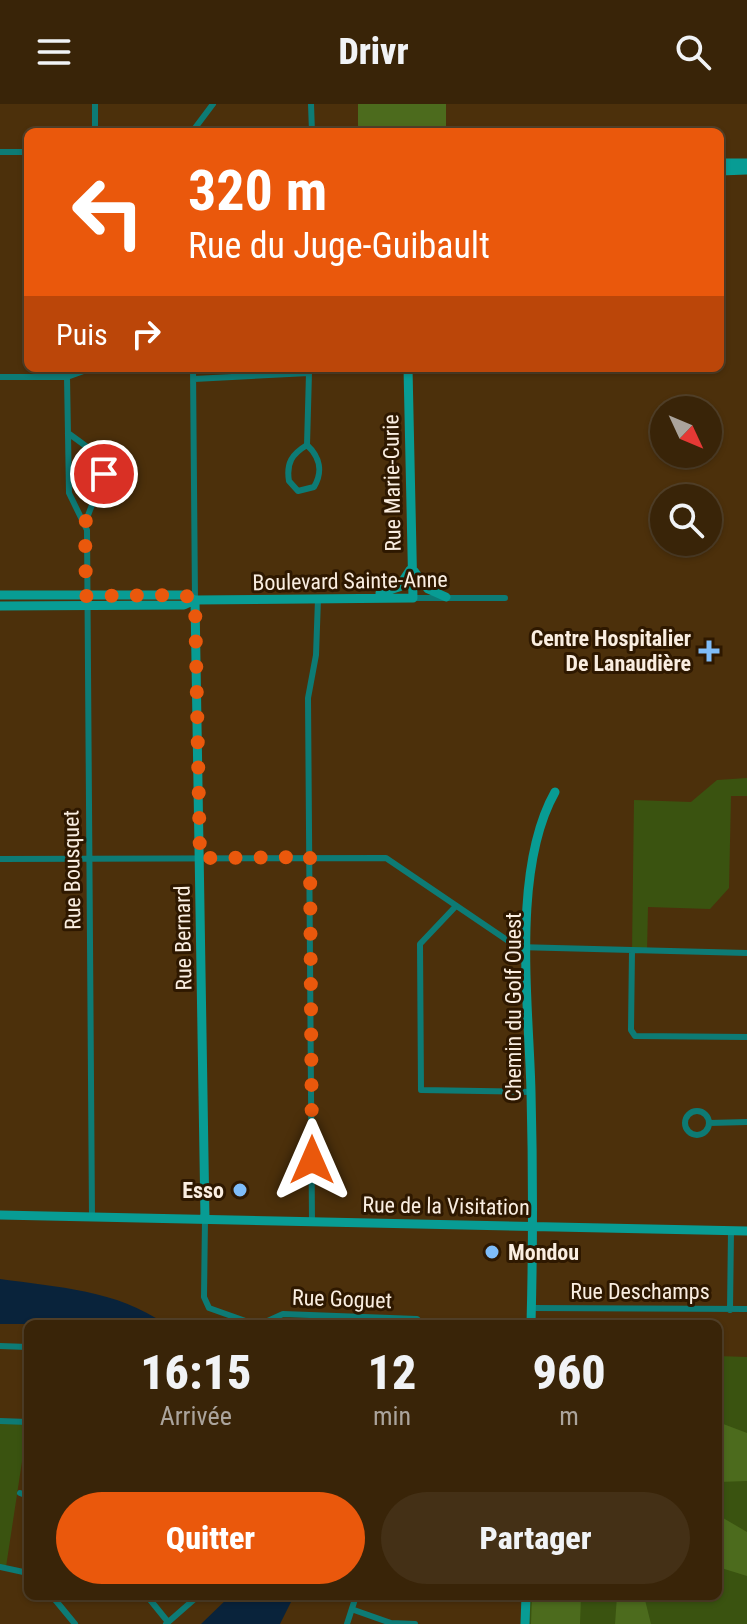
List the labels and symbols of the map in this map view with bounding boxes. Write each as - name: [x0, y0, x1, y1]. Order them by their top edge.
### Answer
- north arrow: [650, 396, 722, 468]
- street label: Rue Marie-Curie: [378, 414, 406, 552]
- pin: [70, 440, 138, 508]
- street label: Boulevard Sainte-Anne: [252, 567, 448, 595]
- place label: Centre Hospitalier De Lanaudière: [531, 626, 691, 676]
- marker: Centre Hospitalier De Lanaudière: [698, 640, 720, 662]
- street label: Rue Bousquet: [58, 810, 86, 930]
- street label: Rue Bernard: [170, 885, 196, 991]
- street label: Chemin du Golf Ouest: [501, 912, 526, 1102]
- position arrow: [270, 1118, 354, 1202]
- place label: Esso: [182, 1178, 224, 1203]
- marker: Esso: [231, 1181, 249, 1199]
- street label: Rue de la Visitation: [362, 1192, 530, 1220]
- place label: Mondou: [508, 1240, 579, 1265]
- marker: Mondou: [483, 1243, 501, 1261]
- street label: Rue Deschamps: [570, 1279, 710, 1304]
- street label: Rue Goguet: [292, 1285, 392, 1313]

